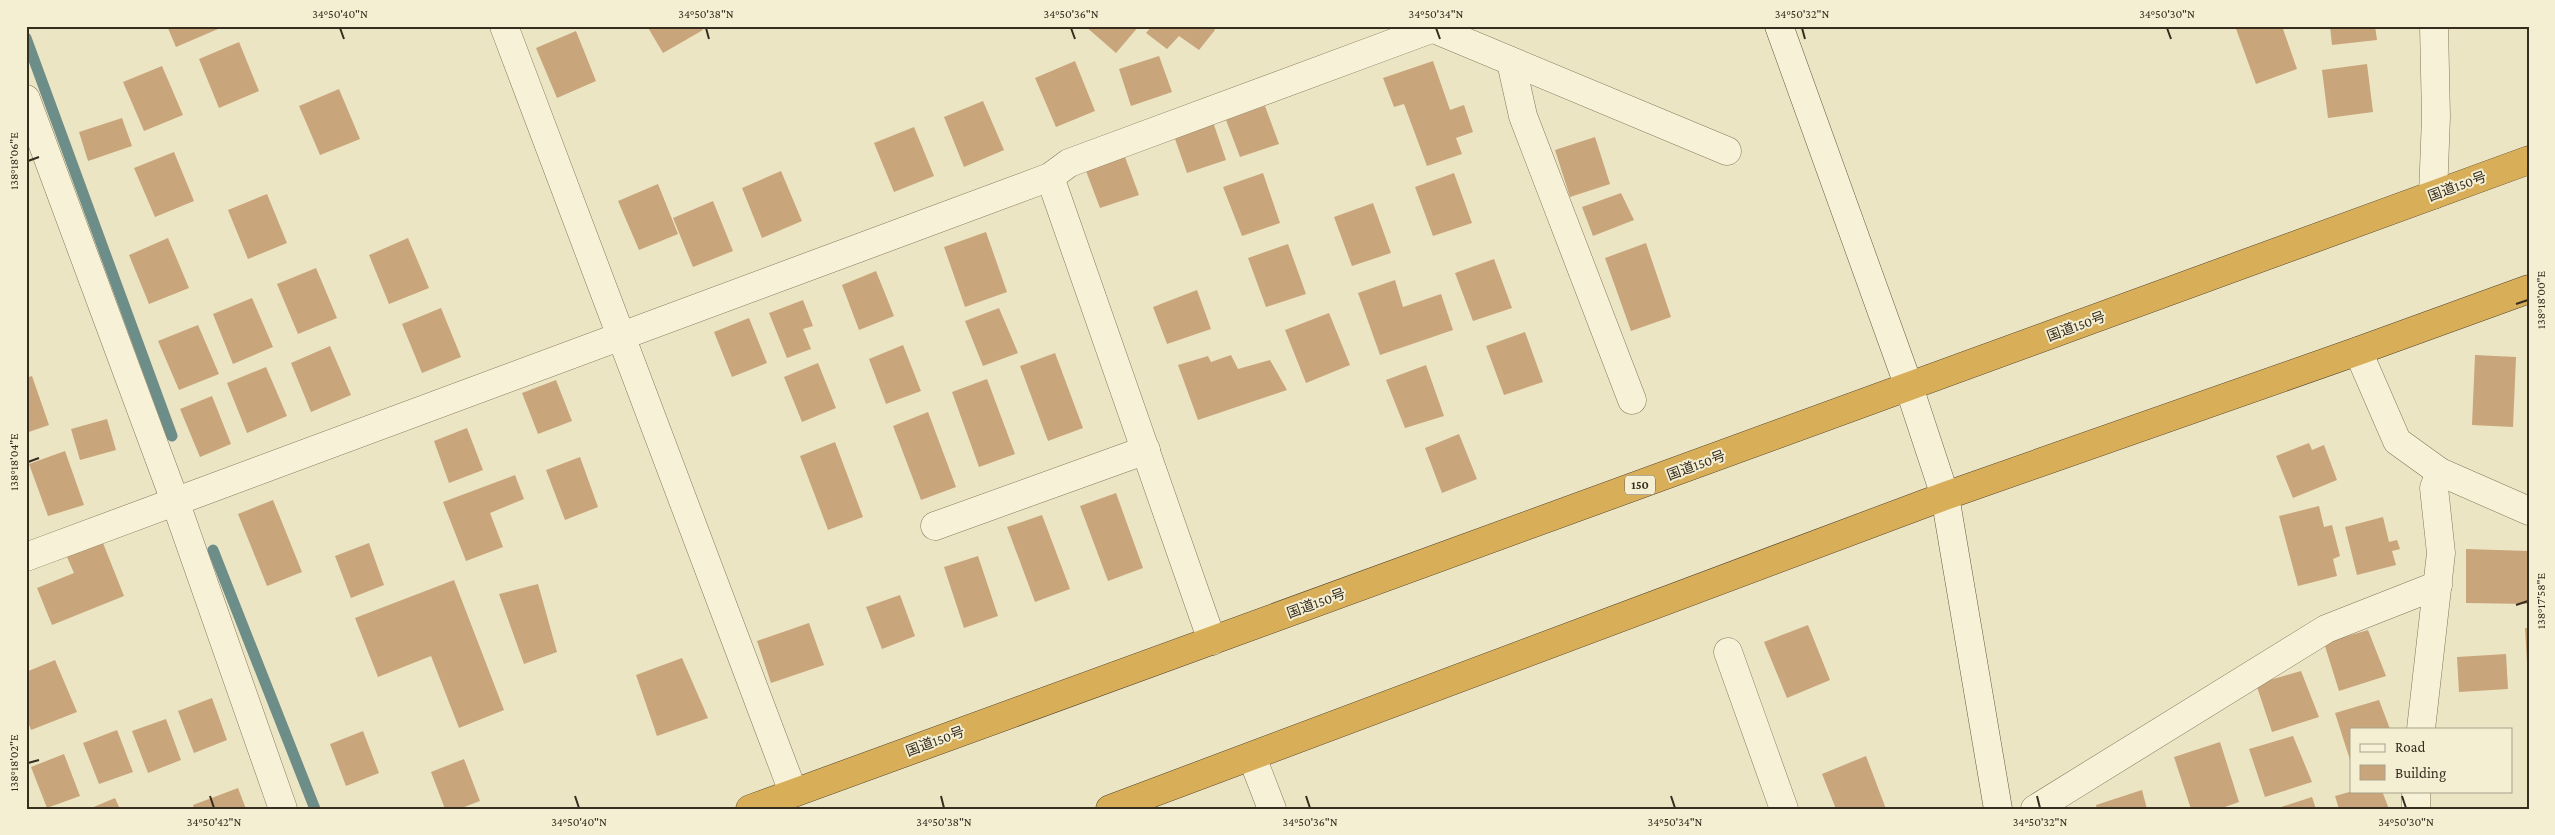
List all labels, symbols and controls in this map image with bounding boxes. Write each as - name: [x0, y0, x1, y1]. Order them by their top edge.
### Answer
- text: 34°50'40"N: [312, 7, 368, 21]
- text: 34°50'38"N: [678, 7, 734, 21]
- text: 34°50'36"N: [1043, 7, 1099, 21]
- text: 34°50'34"N: [1409, 7, 1464, 21]
- text: 34°50'32"N: [1775, 7, 1829, 21]
- text: 34°50'30"N: [2139, 7, 2195, 21]
- text: 138°18'06"E: [7, 132, 21, 190]
- street label: 国道150号: [2426, 168, 2488, 204]
- text: 138°18'00"E: [2534, 271, 2548, 329]
- street label: 国道150号: [2045, 308, 2107, 344]
- text: 138°18'04"E: [7, 433, 21, 491]
- street label: 国道150号: [1665, 447, 1727, 483]
- road number: 150: [1625, 476, 1655, 494]
- text: 138°17'58"E: [2534, 573, 2548, 629]
- street label: 国道150号: [1285, 585, 1347, 621]
- street label: 国道150号: [904, 723, 966, 759]
- legend: [2350, 728, 2512, 792]
- text: 138°18'02"E: [7, 734, 21, 791]
- text: Road: [2395, 739, 2426, 755]
- text: Building: [2395, 765, 2446, 782]
- text: 34°50'42"N: [187, 815, 241, 829]
- text: 34°50'40"N: [551, 815, 607, 829]
- text: 34°50'38"N: [916, 815, 972, 829]
- text: 34°50'36"N: [1282, 815, 1338, 829]
- text: 34°50'34"N: [1648, 815, 1703, 829]
- text: 34°50'32"N: [2013, 815, 2067, 829]
- text: 34°50'30"N: [2378, 815, 2434, 829]

